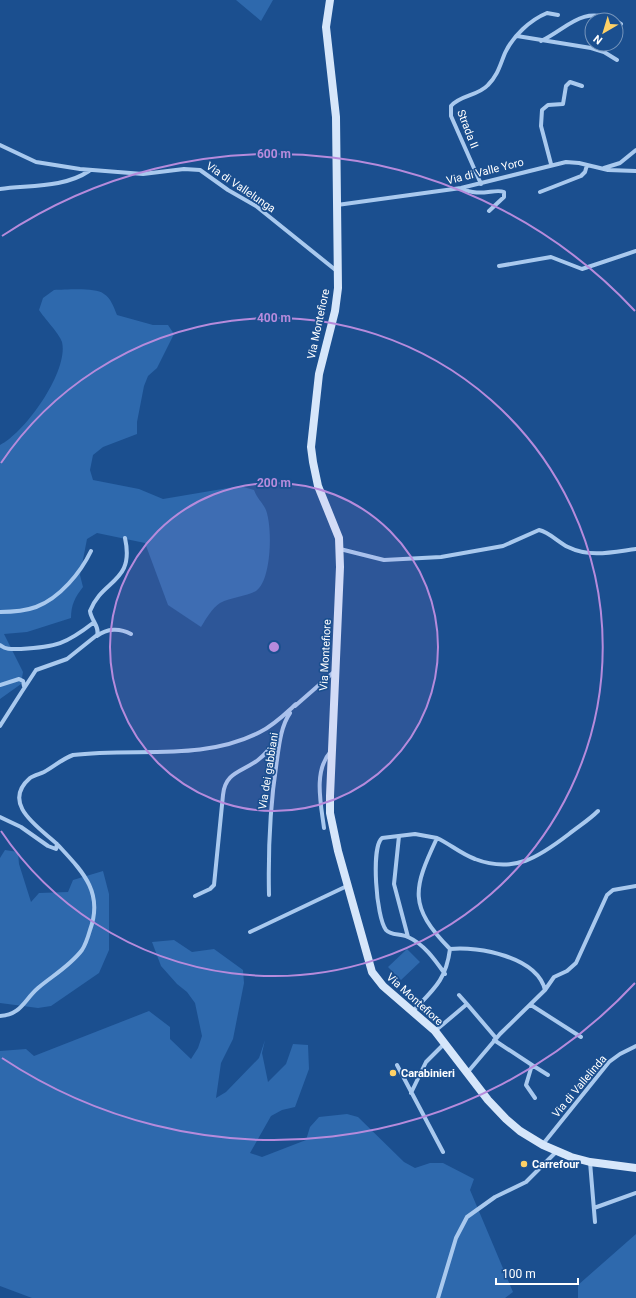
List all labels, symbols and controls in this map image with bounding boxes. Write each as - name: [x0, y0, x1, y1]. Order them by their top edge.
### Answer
- north arrow: [584, 12, 624, 52]
- text: N: [591, 32, 605, 47]
- street label: Strada II: [454, 108, 481, 150]
- text: 600 m: [257, 147, 291, 161]
- street label: Via di Valle Yoro: [445, 156, 525, 187]
- street label: Via di Vallelunga: [204, 159, 278, 215]
- street label: Via Montefiore: [305, 288, 332, 360]
- text: 400 m: [257, 311, 291, 325]
- text: 200 m: [257, 476, 291, 490]
- street label: Via Montefiore: [317, 619, 334, 691]
- centre of rings: [267, 640, 281, 654]
- street label: Via dei gabbiani: [256, 732, 281, 810]
- street label: Via Montefiore: [384, 971, 446, 1028]
- street label: Via di Vallelinda: [549, 1052, 609, 1120]
- place label: Carabinieri: [401, 1067, 455, 1080]
- marker: Carabinieri: [388, 1068, 398, 1078]
- place label: Carrefour: [532, 1158, 579, 1171]
- marker: Carrefour: [519, 1159, 529, 1169]
- scale bar: [496, 1260, 578, 1286]
- text: 100 m: [502, 1267, 536, 1281]

